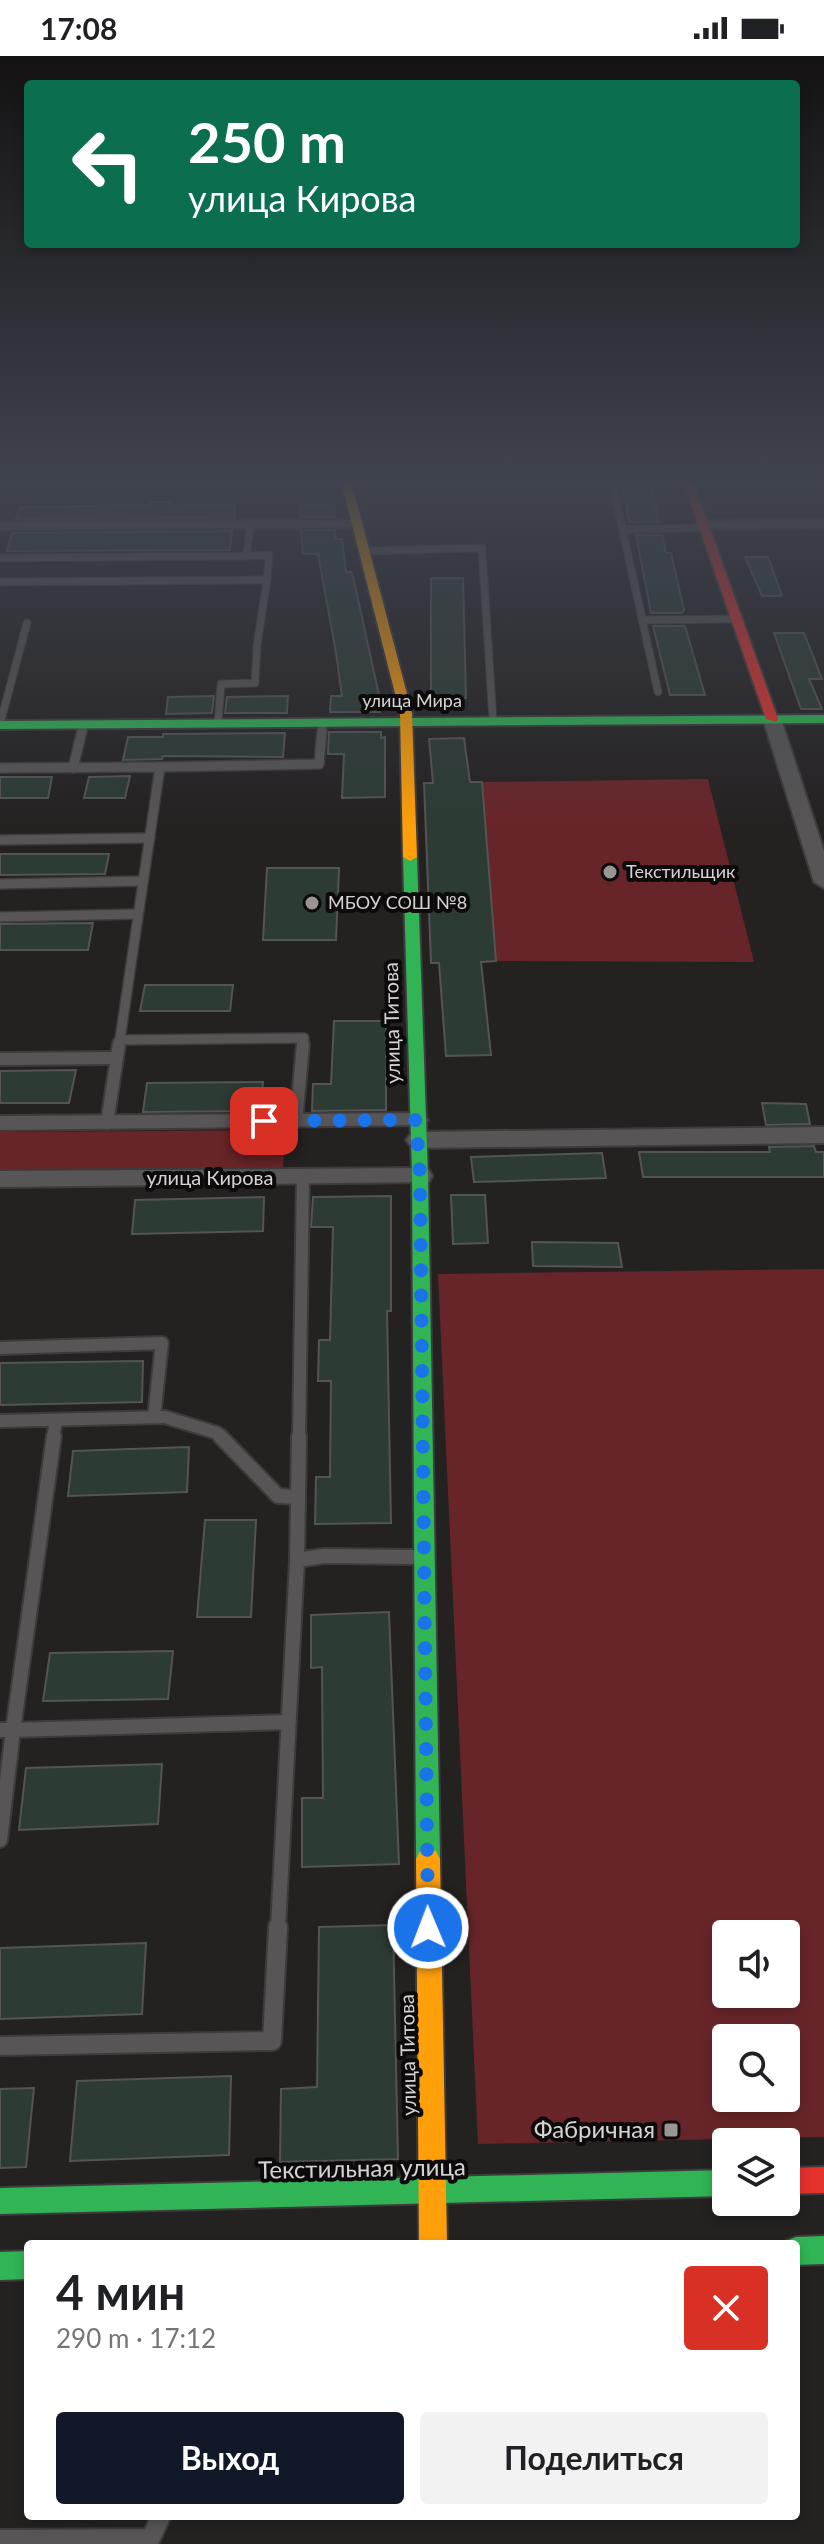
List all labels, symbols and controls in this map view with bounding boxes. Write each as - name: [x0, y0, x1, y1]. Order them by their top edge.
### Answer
- text: 17:08: [40, 10, 117, 46]
- text: 250 m: [188, 108, 346, 175]
- icon: left: [56, 112, 160, 216]
- text: улица Кирова: [188, 176, 416, 220]
- street label: улица Мира: [362, 689, 462, 711]
- place label: Текстильщик: [626, 860, 736, 882]
- marker: Текстильщик: [601, 863, 619, 881]
- place label: МБОУ СОШ №8: [328, 891, 467, 913]
- marker: МБОУ СОШ №8: [303, 894, 321, 912]
- street label: улица Титова: [378, 962, 404, 1084]
- pin: [230, 1087, 298, 1155]
- icon: arrive: [242, 1099, 286, 1143]
- street label: улица Кирова: [147, 1165, 273, 1189]
- position arrow: [386, 1886, 470, 1970]
- map controls: [712, 1920, 800, 2216]
- button: sound: [712, 1920, 800, 2008]
- street label: улица Титова: [394, 1994, 420, 2116]
- button: search: [712, 2024, 800, 2112]
- place label: Фабричная: [534, 2114, 655, 2143]
- marker: Фабричная: [662, 2121, 680, 2139]
- button: layers: [712, 2128, 800, 2216]
- street label: Текстильная улица: [258, 2151, 466, 2184]
- text: 4 мин: [56, 2263, 185, 2320]
- button: close: [684, 2266, 768, 2350]
- text: 290 m · 17:12: [56, 2322, 216, 2354]
- button: Выход: [56, 2412, 404, 2504]
- button: Поделиться: [420, 2412, 768, 2504]

